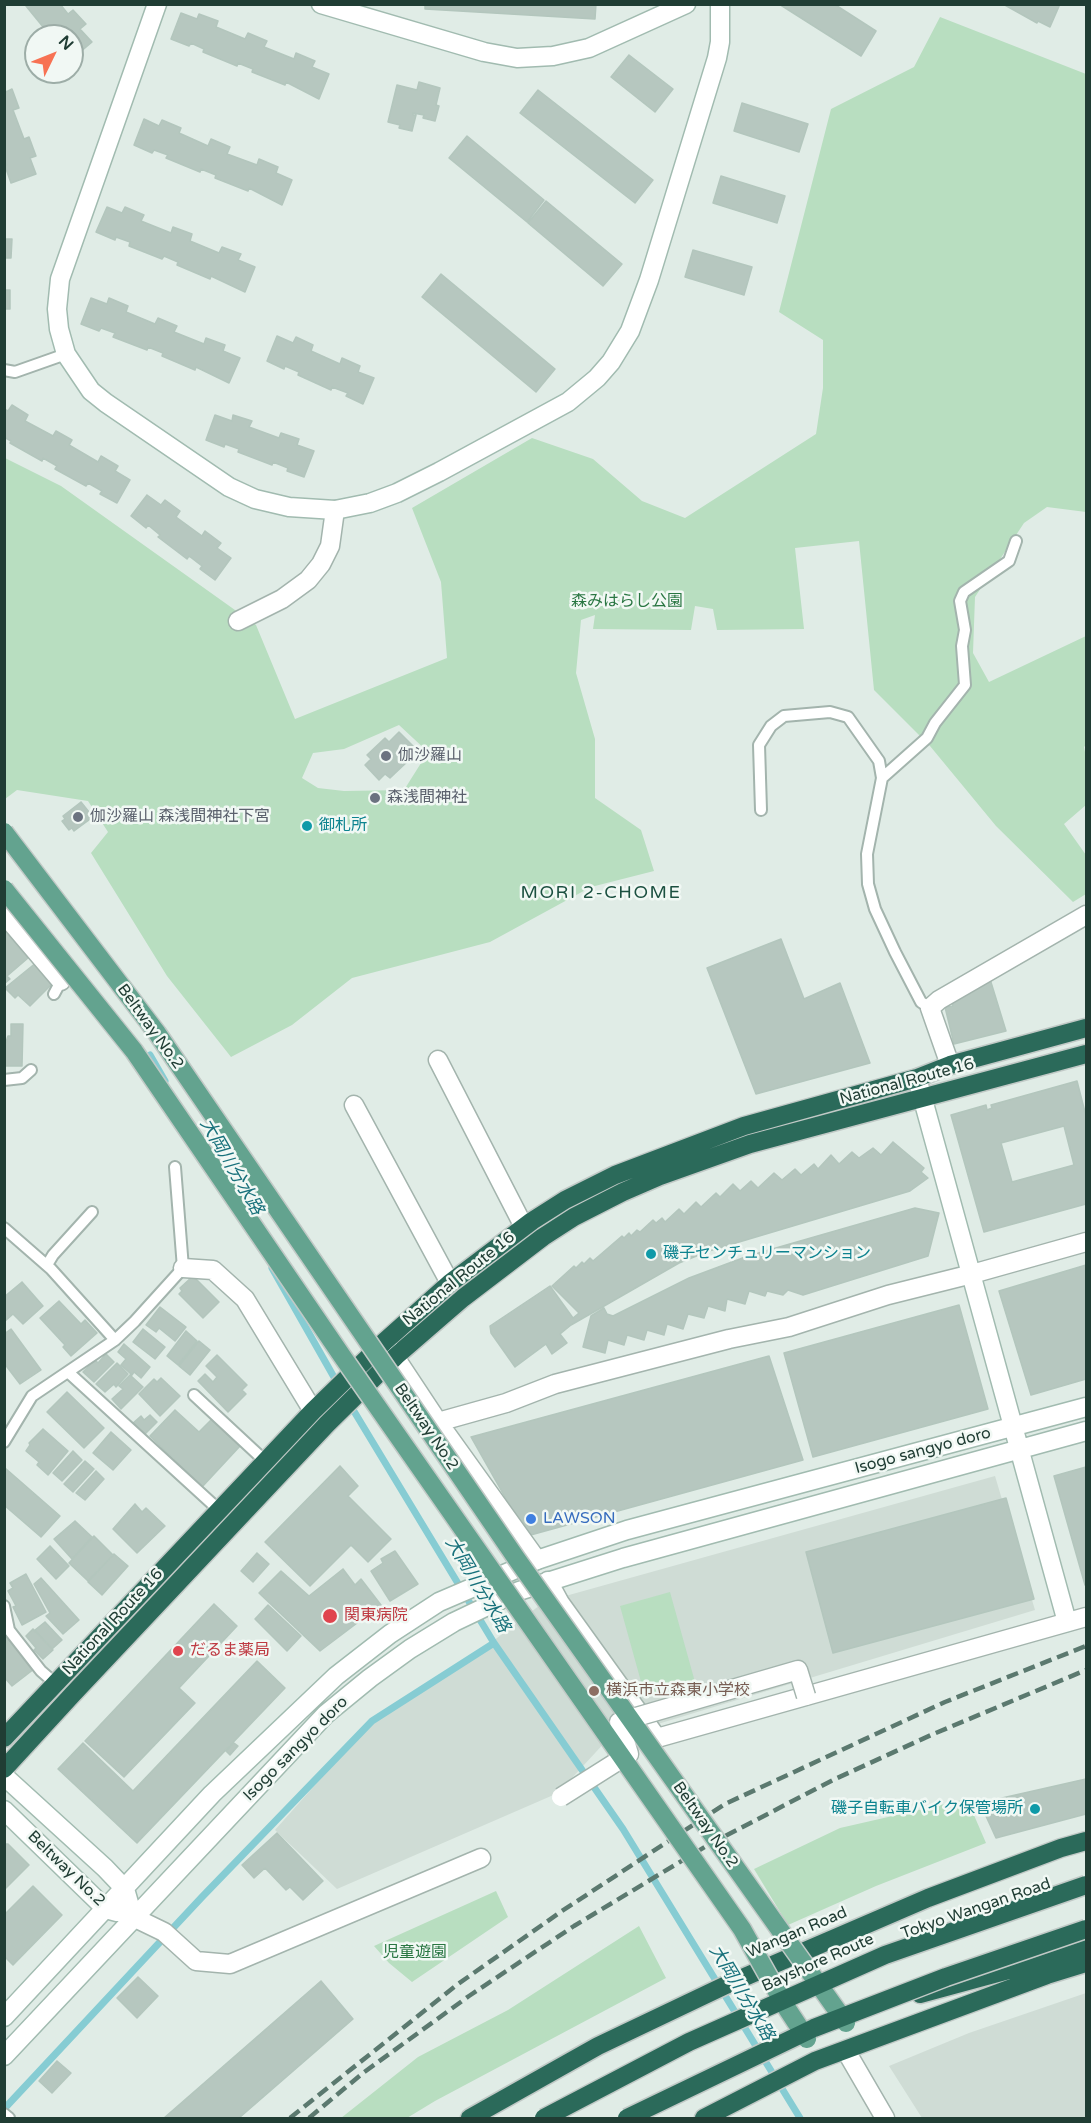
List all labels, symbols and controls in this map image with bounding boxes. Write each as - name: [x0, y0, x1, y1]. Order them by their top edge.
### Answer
- north arrow: [24, 24, 84, 84]
- text: N: [54, 32, 77, 55]
- park label: 森みはらし公園: [571, 592, 683, 612]
- place label: 伽沙羅山: [398, 746, 462, 766]
- marker: 伽沙羅山: [379, 749, 393, 763]
- place label: 森浅間神社: [387, 788, 467, 808]
- marker: 森浅間神社: [368, 791, 382, 805]
- place label: 伽沙羅山 森浅間神社下宮: [90, 807, 270, 827]
- marker: 伽沙羅山 森浅間神社下宮: [71, 810, 85, 824]
- place label: 御札所: [319, 816, 367, 836]
- marker: 御札所: [300, 819, 314, 833]
- district label: MORI 2-CHOME: [521, 882, 681, 904]
- street label: Beltway No.2: [113, 981, 187, 1073]
- street label: National Route 16: [838, 1055, 976, 1109]
- water label: 大岡川分水路: [195, 1115, 267, 1219]
- street label: National Route 16: [399, 1228, 519, 1330]
- place label: 磯子センチュリーマンション: [663, 1244, 871, 1264]
- marker: 磯子センチュリーマンション: [644, 1247, 658, 1261]
- street label: Beltway No.2: [390, 1380, 462, 1474]
- street label: Isogo sangyo doro: [853, 1424, 993, 1478]
- place label: LAWSON: [543, 1509, 616, 1529]
- marker: LAWSON: [524, 1512, 538, 1526]
- water label: 大岡川分水路: [440, 1533, 514, 1637]
- street label: National Route 16: [59, 1565, 167, 1679]
- place label: 関東病院: [344, 1606, 408, 1626]
- marker: 関東病院: [321, 1607, 339, 1625]
- place label: だるま薬局: [190, 1641, 270, 1661]
- marker: だるま薬局: [171, 1644, 185, 1658]
- place label: 横浜市立森東小学校: [606, 1681, 750, 1701]
- marker: 横浜市立森東小学校: [587, 1684, 601, 1698]
- street label: Isogo sangyo doro: [240, 1693, 352, 1805]
- street label: Beltway No.2: [668, 1778, 742, 1872]
- place label: 磯子自転車バイク保管場所: [831, 1799, 1023, 1819]
- marker: 磯子自転車バイク保管場所: [1028, 1802, 1042, 1816]
- street label: Beltway No.2: [23, 1827, 109, 1911]
- street label: Tokyo Wangan Road: [899, 1874, 1053, 1944]
- street label: Wangan Road: [744, 1903, 850, 1963]
- street label: Bayshore Route: [759, 1930, 877, 1996]
- water label: 大岡川分水路: [704, 1941, 778, 2045]
- park label: 児童遊園: [383, 1943, 447, 1963]

